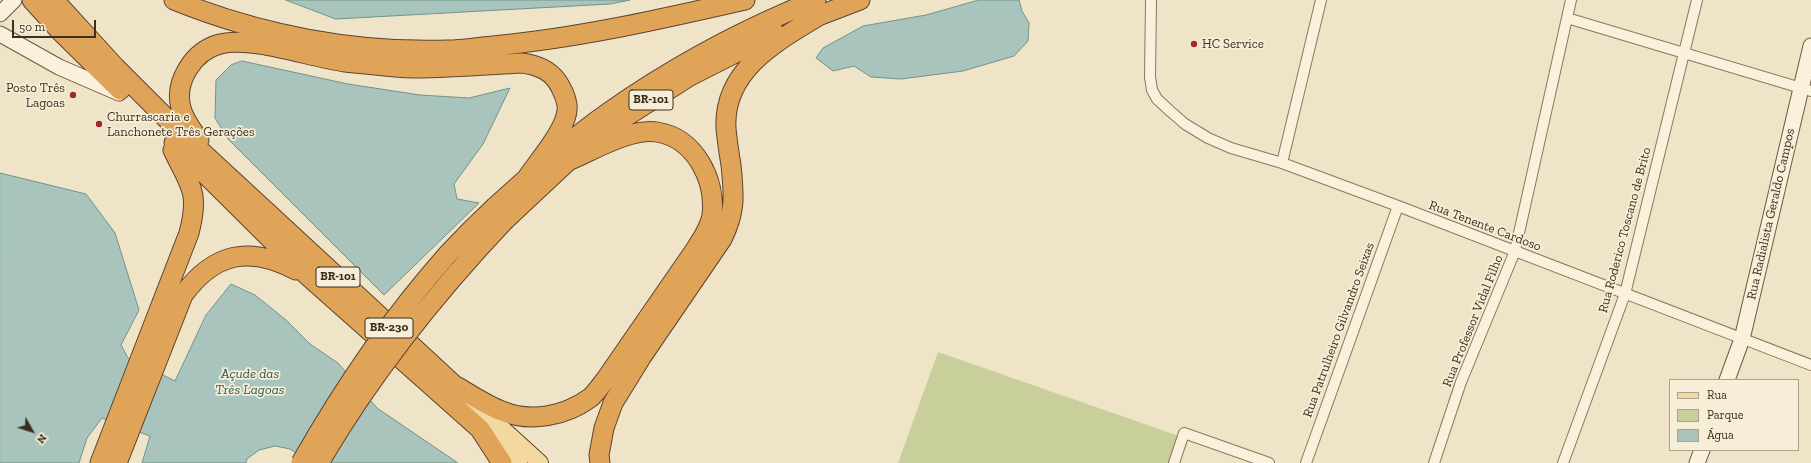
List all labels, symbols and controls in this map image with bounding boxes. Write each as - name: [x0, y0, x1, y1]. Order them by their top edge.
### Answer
- scale bar: [14, 12, 98, 38]
- text: 50 m: [19, 20, 45, 34]
- place label: HC Service: [1202, 36, 1264, 52]
- marker: HC Service: [1189, 39, 1199, 49]
- place label: Posto Três Lagoas: [6, 80, 65, 111]
- marker: Posto Três Lagoas: [68, 90, 78, 100]
- road number: BR-101: [629, 90, 673, 110]
- place label: Churrascaria e Lanchonete Três Gerações: [107, 109, 255, 140]
- marker: Churrascaria e Lanchonete Três Gerações: [94, 119, 104, 129]
- street label: Rua Radialista Geraldo Campos: [1744, 127, 1798, 301]
- street label: Rua Roderico Toscano de Brito: [1595, 146, 1655, 314]
- street label: Rua Tenente Cardoso: [1427, 197, 1543, 255]
- street label: Rua Patrulheiro Gilvandro Seixas: [1300, 240, 1378, 420]
- street label: Rua Professor Vidal Filho: [1439, 253, 1507, 389]
- road number: BR-101: [316, 267, 360, 287]
- road number: BR-230: [365, 318, 413, 338]
- water label: Açude das Três Lagoas: [215, 366, 285, 398]
- legend: [1669, 379, 1799, 451]
- text: Rua: [1707, 388, 1727, 402]
- text: Parque: [1707, 408, 1743, 422]
- north arrow: [12, 411, 52, 451]
- text: Água: [1707, 428, 1734, 442]
- text: N: [34, 432, 49, 446]

